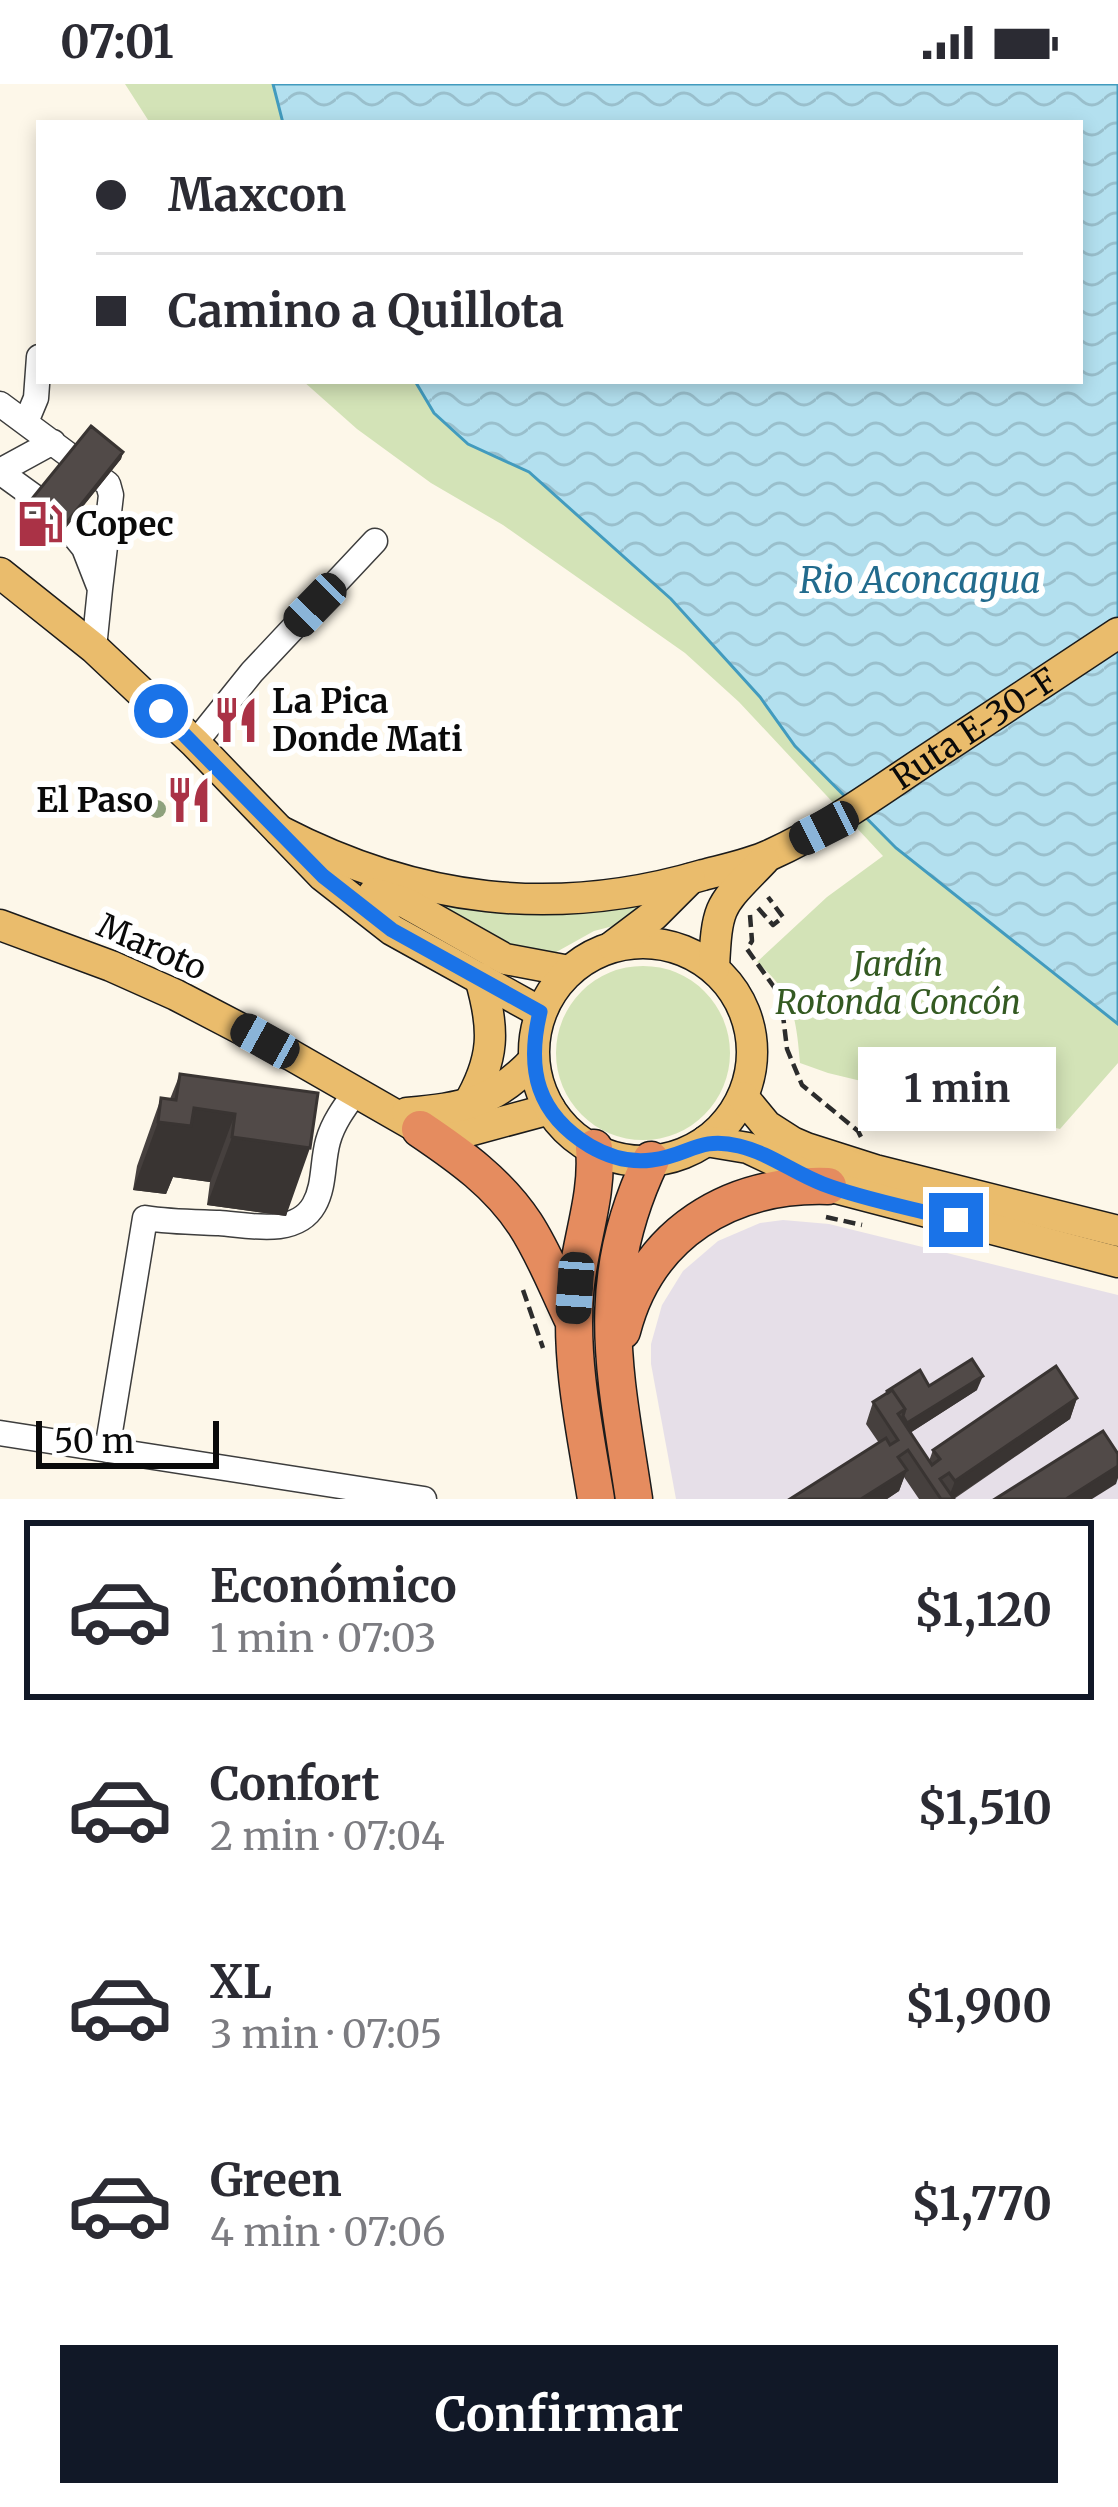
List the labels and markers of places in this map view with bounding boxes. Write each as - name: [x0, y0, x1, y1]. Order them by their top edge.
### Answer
- fuel station icon: Copec: [15, 499, 65, 549]
- place label: Copec: [76, 504, 174, 545]
- place label: La Pica Donde Mati: [272, 681, 463, 760]
- restaurant icon: La Pica Donde Mati: [211, 695, 261, 745]
- restaurant icon: El Paso: [164, 775, 214, 825]
- place label: El Paso: [36, 780, 153, 821]

